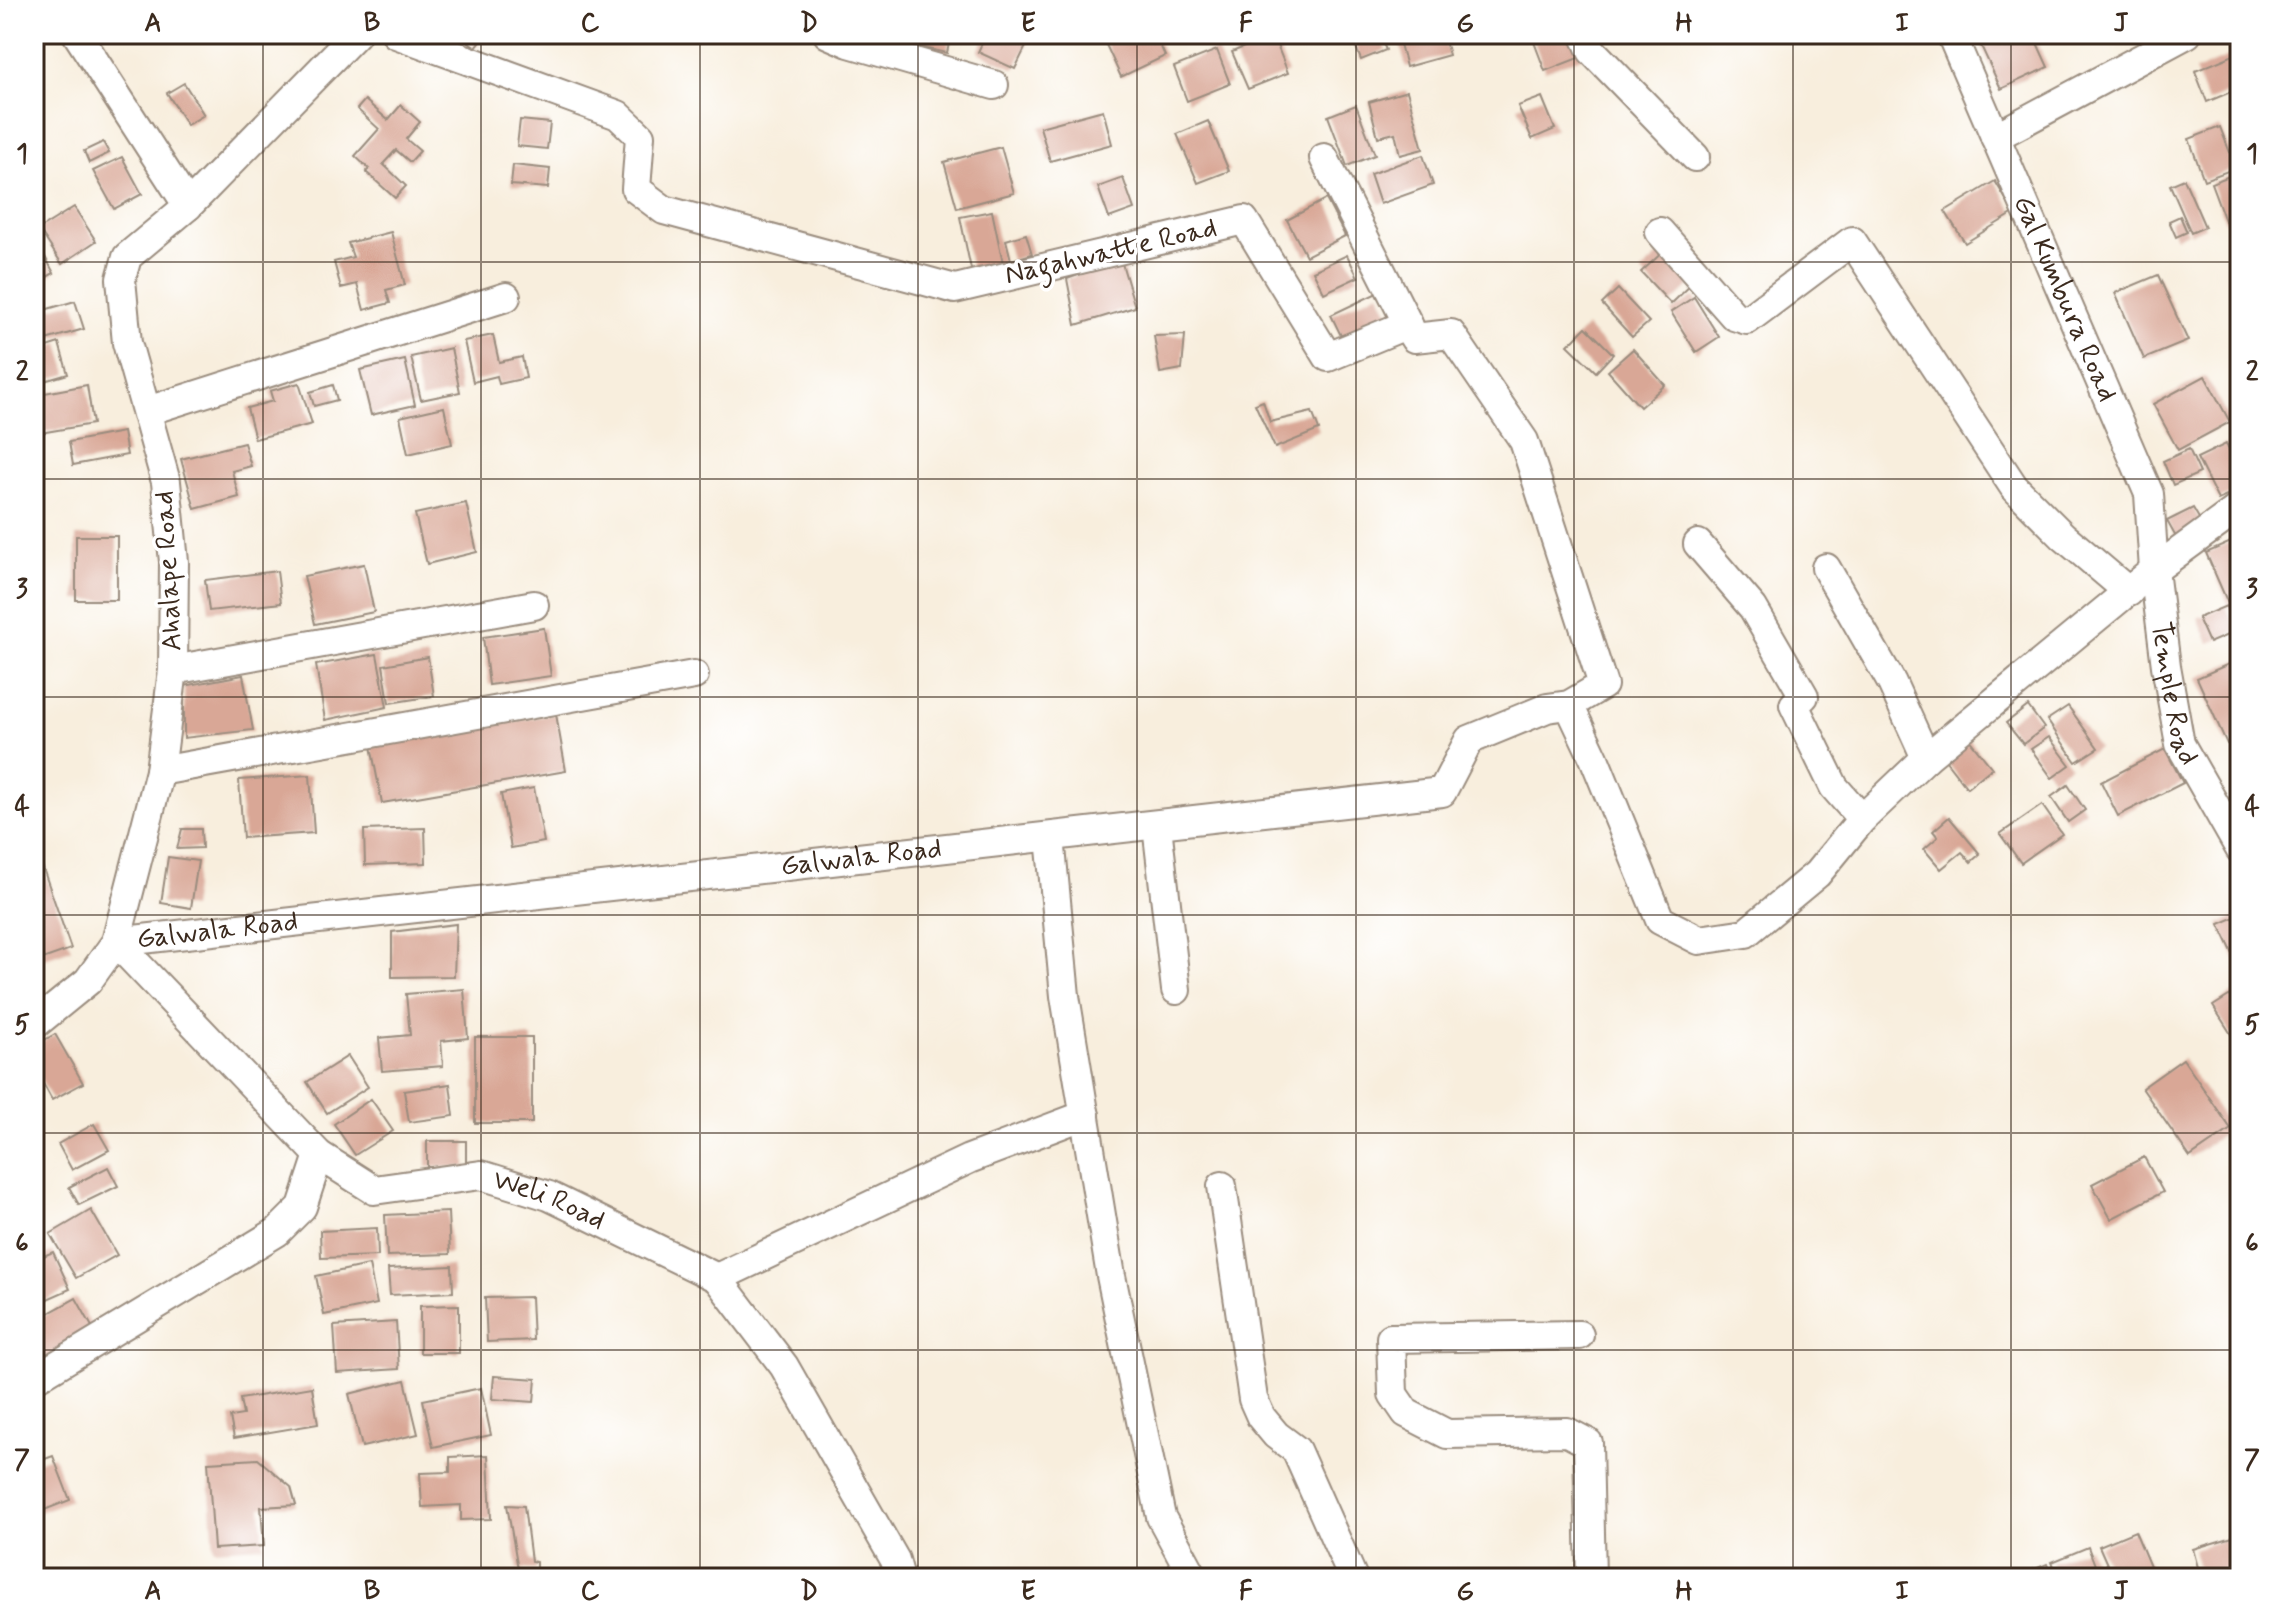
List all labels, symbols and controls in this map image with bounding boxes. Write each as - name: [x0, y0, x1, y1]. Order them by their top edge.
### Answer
- text: A: [144, 7, 162, 41]
- text: B: [364, 7, 380, 41]
- text: C: [581, 7, 600, 41]
- text: D: [800, 7, 818, 41]
- text: E: [1020, 7, 1036, 41]
- text: F: [1239, 7, 1253, 41]
- text: G: [1456, 7, 1474, 41]
- text: H: [1676, 7, 1693, 41]
- text: I: [1895, 7, 1909, 41]
- text: J: [2113, 7, 2129, 41]
- text: 1: [16, 138, 28, 172]
- text: 1: [2246, 138, 2258, 172]
- street label: Gal Kumbura Road: [2004, 190, 2126, 407]
- street label: Nagahwatte Road: [1001, 210, 1221, 297]
- text: 2: [16, 356, 29, 390]
- text: 2: [2246, 356, 2259, 390]
- street label: Ahalape Road: [146, 490, 192, 652]
- text: 3: [16, 573, 28, 607]
- text: 3: [2246, 573, 2258, 607]
- street label: Temple Road: [2142, 619, 2207, 772]
- text: 4: [14, 791, 30, 825]
- text: 4: [2244, 791, 2260, 825]
- street label: Galwala Road: [779, 830, 944, 885]
- street label: Galwala Road: [135, 903, 300, 958]
- text: 5: [14, 1009, 30, 1043]
- text: 5: [2244, 1009, 2260, 1043]
- street label: Weli Road: [488, 1161, 611, 1239]
- text: 6: [15, 1227, 29, 1261]
- text: 6: [2245, 1227, 2259, 1261]
- text: 7: [14, 1444, 30, 1478]
- text: 7: [2244, 1444, 2260, 1478]
- text: A: [144, 1575, 162, 1609]
- text: B: [364, 1575, 380, 1609]
- text: C: [581, 1575, 600, 1609]
- text: D: [800, 1575, 818, 1609]
- text: E: [1020, 1575, 1036, 1609]
- text: F: [1239, 1575, 1253, 1609]
- text: G: [1456, 1575, 1474, 1609]
- text: H: [1676, 1575, 1693, 1609]
- text: I: [1895, 1575, 1909, 1609]
- text: J: [2113, 1575, 2129, 1609]

